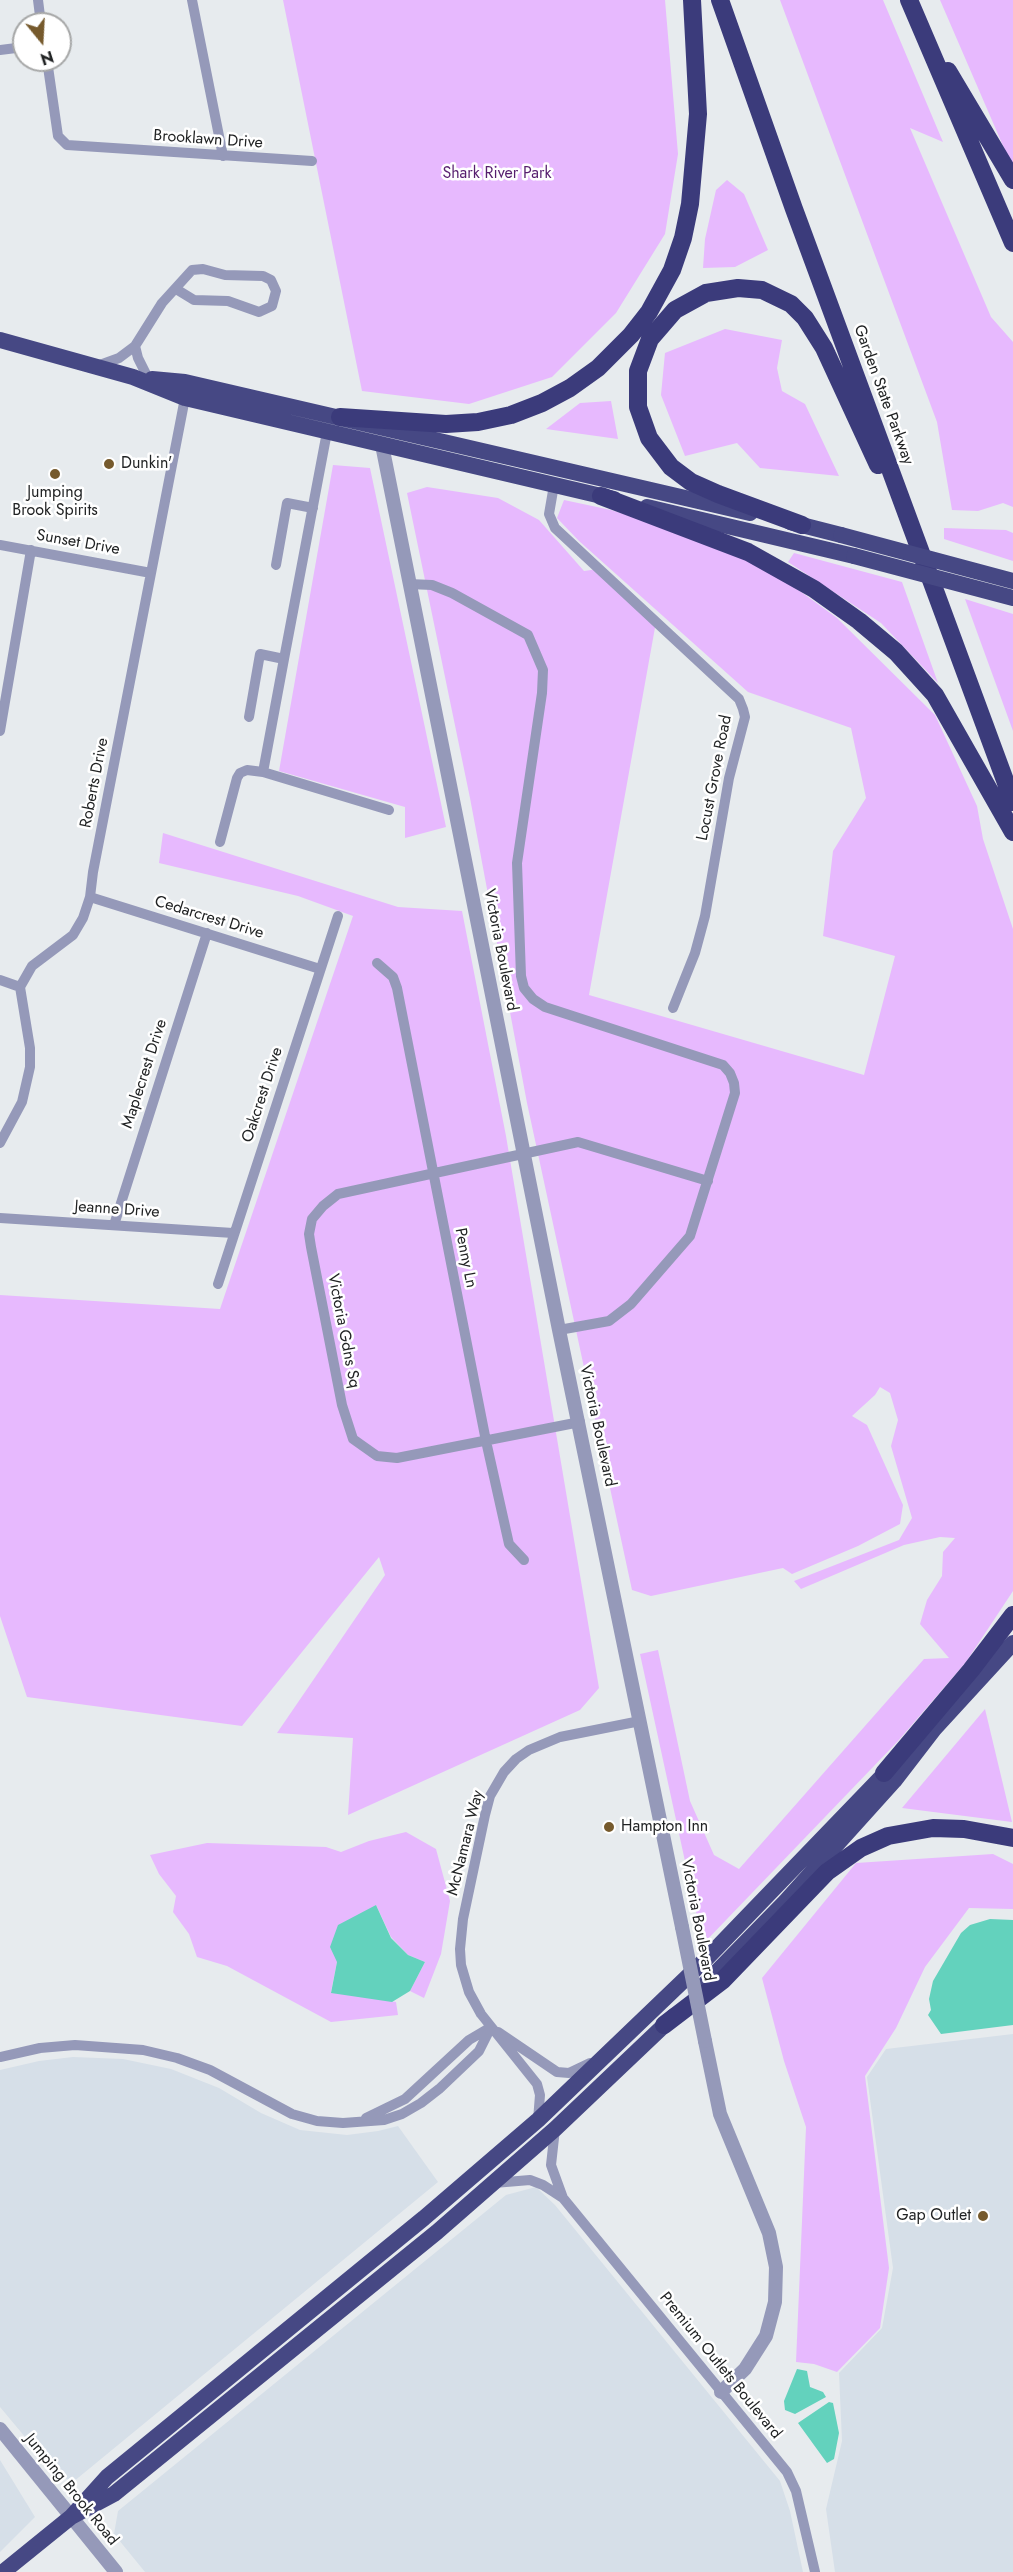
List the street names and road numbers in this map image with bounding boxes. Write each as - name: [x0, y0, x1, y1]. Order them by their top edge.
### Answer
- street label: Brooklawn Drive: [153, 127, 263, 153]
- street label: Garden State Parkway: [849, 322, 917, 468]
- street label: Sunset Drive: [35, 526, 121, 560]
- street label: Locust Grove Road: [693, 714, 737, 842]
- street label: Roberts Drive: [77, 736, 113, 830]
- street label: Victoria Boulevard: [479, 887, 521, 1013]
- street label: Cedarcrest Drive: [152, 892, 266, 944]
- street label: Maplecrest Drive: [118, 1017, 172, 1131]
- street label: Oakcrest Drive: [239, 1045, 287, 1145]
- street label: Jeanne Drive: [74, 1197, 160, 1223]
- street label: Penny Ln: [450, 1226, 480, 1290]
- street label: Victoria Gdns Sq: [322, 1272, 364, 1390]
- street label: Victoria Boulevard: [575, 1363, 619, 1489]
- street label: McNamara Way: [444, 1788, 488, 1898]
- street label: Victoria Boulevard: [676, 1857, 718, 1983]
- street label: Premium Outlets Boulevard: [655, 2289, 785, 2443]
- street label: Jumping Brook Road: [20, 2430, 122, 2550]

